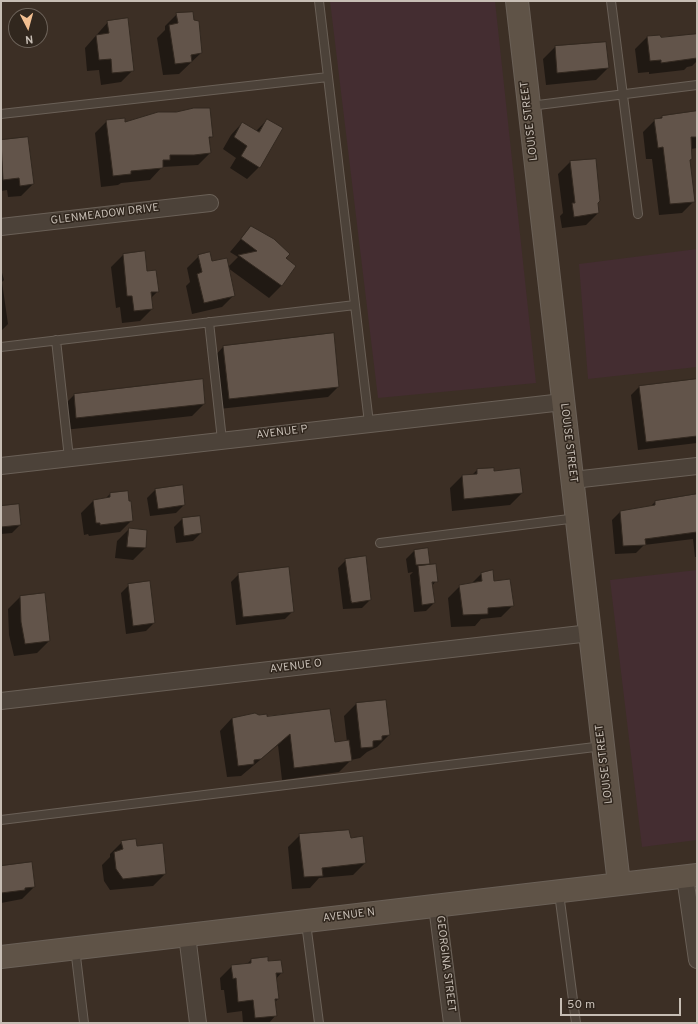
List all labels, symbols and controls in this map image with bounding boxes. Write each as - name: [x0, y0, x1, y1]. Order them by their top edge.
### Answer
- north arrow: [8, 8, 48, 48]
- text: N: [24, 32, 34, 46]
- street label: LOUISE STREET: [519, 80, 541, 162]
- street label: GLENMEADOW DRIVE: [50, 202, 160, 228]
- street label: LOUISE STREET: [557, 402, 579, 484]
- street label: AVENUE P: [256, 423, 308, 443]
- street label: AVENUE O: [269, 657, 323, 677]
- street label: LOUISE STREET: [594, 723, 616, 805]
- street label: AVENUE N: [322, 906, 376, 926]
- street label: GEORGINA STREET: [433, 915, 457, 1013]
- scale bar: [562, 990, 683, 1016]
- text: 50 m: [567, 997, 595, 1013]

